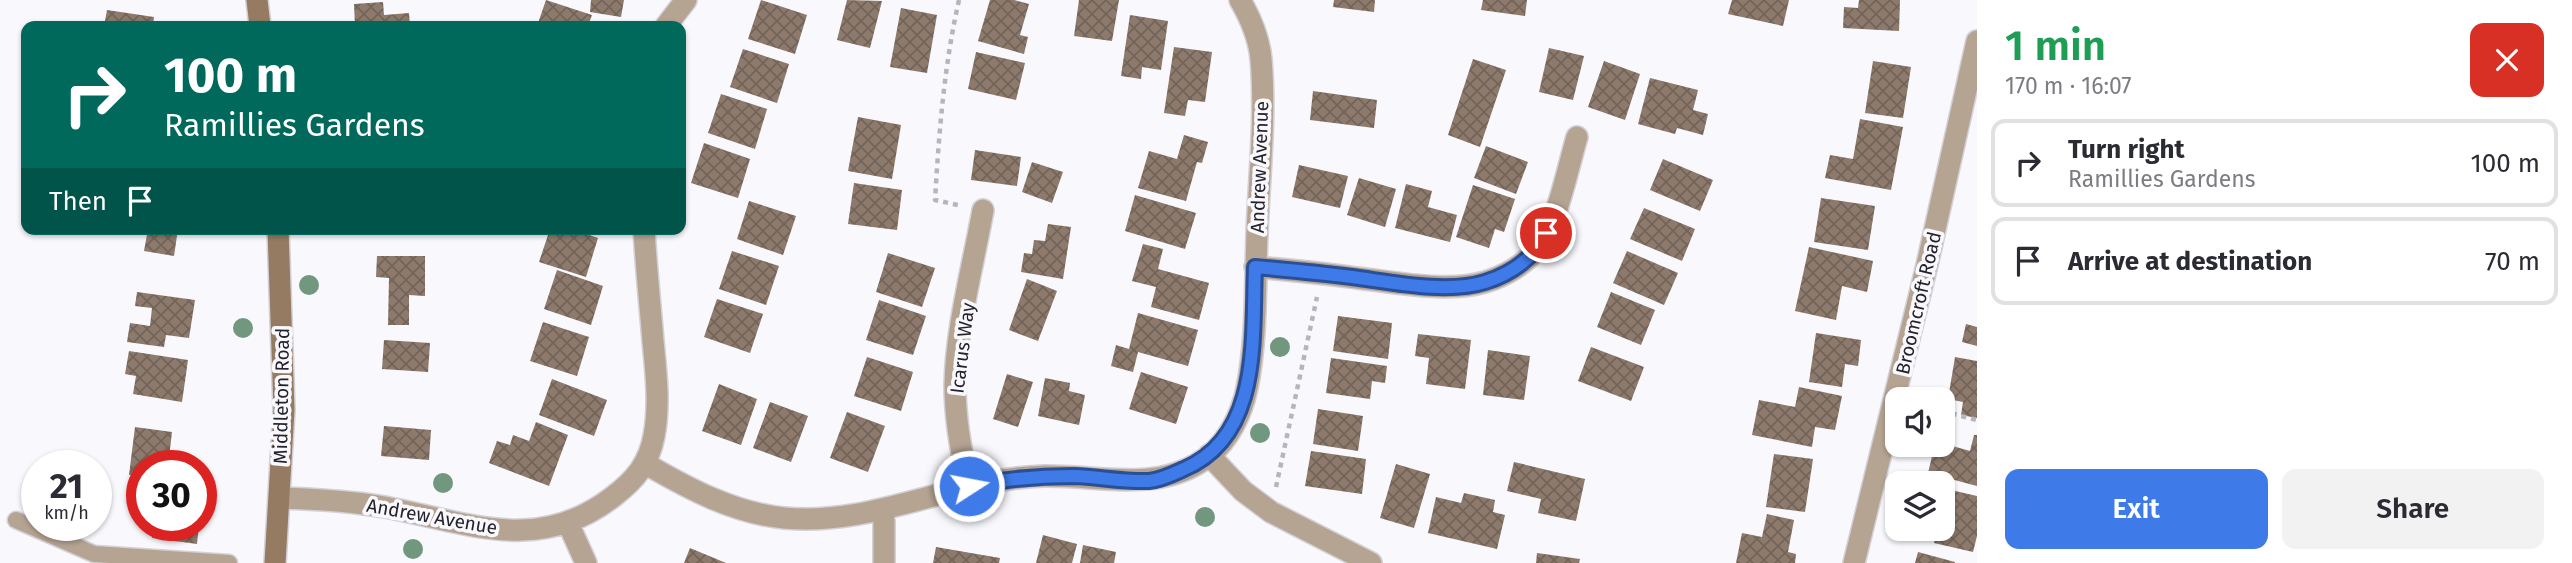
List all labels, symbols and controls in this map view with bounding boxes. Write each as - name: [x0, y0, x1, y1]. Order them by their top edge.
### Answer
- text: 1 min: [2005, 21, 2106, 71]
- button: close: [2470, 23, 2544, 97]
- text: 100 m: [164, 46, 297, 105]
- icon: right: [49, 49, 140, 140]
- text: 170 m · 16:07: [2005, 72, 2132, 100]
- street label: Andrew Avenue: [1246, 101, 1273, 233]
- text: Ramillies Gardens: [164, 106, 425, 144]
- text: Turn right: [2068, 134, 2185, 165]
- icon: right: [2009, 144, 2047, 182]
- text: 100 m: [2471, 148, 2540, 179]
- text: Ramillies Gardens: [2068, 165, 2255, 193]
- icon: arrive: [121, 182, 159, 220]
- text: Then: [49, 186, 107, 217]
- pin: [1516, 203, 1576, 263]
- icon: arrive: [1527, 214, 1565, 252]
- street label: Broomcroft Road: [1891, 229, 1946, 377]
- icon: arrive: [2009, 242, 2047, 280]
- text: Arrive at destination: [2068, 246, 2312, 277]
- text: 70 m: [2485, 246, 2540, 277]
- street label: Icarus Way: [945, 301, 980, 395]
- street label: Middleton Road: [269, 328, 294, 464]
- map controls: [1885, 387, 1955, 541]
- button: sound: [1885, 387, 1955, 457]
- position arrow: [932, 449, 1006, 523]
- speed limit sign: 30: [126, 450, 217, 541]
- text: 21: [50, 465, 83, 507]
- button: Exit: [2005, 469, 2268, 549]
- button: Share: [2282, 469, 2544, 549]
- button: layers: [1885, 471, 1955, 541]
- street label: Andrew Avenue: [365, 494, 499, 539]
- text: km/h: [44, 502, 89, 524]

